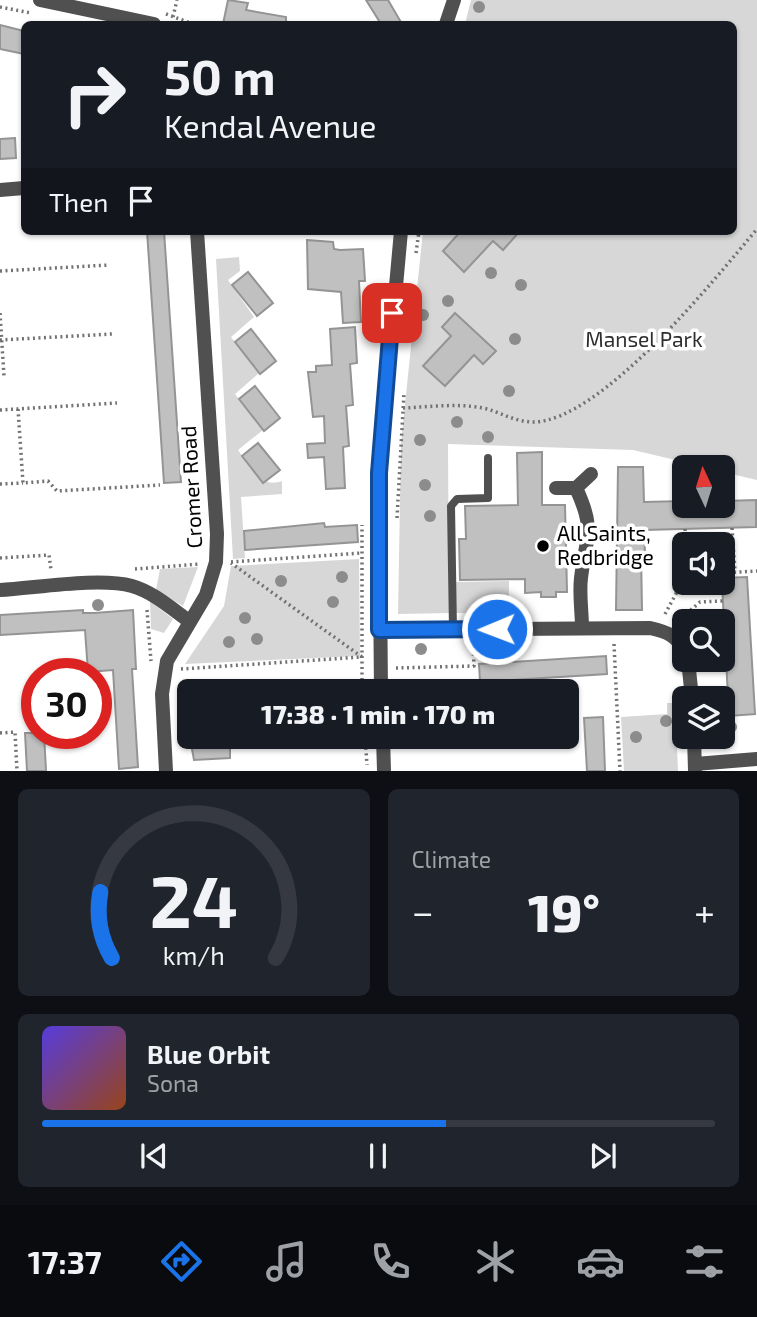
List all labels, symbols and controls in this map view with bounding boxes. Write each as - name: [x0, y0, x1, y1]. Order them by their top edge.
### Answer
- text: 50 m: [164, 46, 276, 105]
- icon: right: [49, 49, 140, 140]
- text: Kendal Avenue: [164, 106, 376, 144]
- icon: arrive: [122, 182, 160, 220]
- text: Then: [49, 186, 108, 217]
- pin: [362, 283, 422, 343]
- icon: arrive: [373, 294, 411, 332]
- park label: Mansel Park: [585, 326, 703, 351]
- street label: Cromer Road: [175, 425, 206, 549]
- north arrow: [672, 455, 735, 518]
- map controls: [672, 455, 735, 749]
- place label: All Saints, Redbridge: [557, 520, 654, 569]
- button: sound: [672, 532, 735, 595]
- marker: All Saints, Redbridge: [535, 538, 551, 554]
- position arrow: [460, 592, 534, 666]
- button: search: [672, 609, 735, 672]
- speed limit sign: 30: [21, 658, 112, 749]
- button: layers: [672, 686, 735, 749]
- text: 17:38 · 1 min · 170 m: [261, 698, 495, 729]
- text: Climate: [412, 845, 491, 873]
- text: 24: [149, 856, 238, 944]
- text: 19°: [528, 880, 600, 942]
- text: −: [412, 888, 434, 934]
- text: +: [694, 888, 715, 934]
- text: km/h: [163, 940, 225, 970]
- text: Blue Orbit: [147, 1038, 270, 1069]
- text: Sona: [147, 1069, 199, 1097]
- icon: previous: [135, 1137, 173, 1175]
- icon: pause: [359, 1137, 397, 1175]
- icon: next: [584, 1137, 622, 1175]
- icon: directions: [157, 1237, 206, 1286]
- icon: music: [262, 1237, 311, 1286]
- icon: phone: [366, 1237, 415, 1286]
- icon: climate: [471, 1237, 520, 1286]
- icon: car: [576, 1237, 625, 1286]
- icon: filters: [680, 1237, 729, 1286]
- text: 17:37: [28, 1242, 102, 1280]

